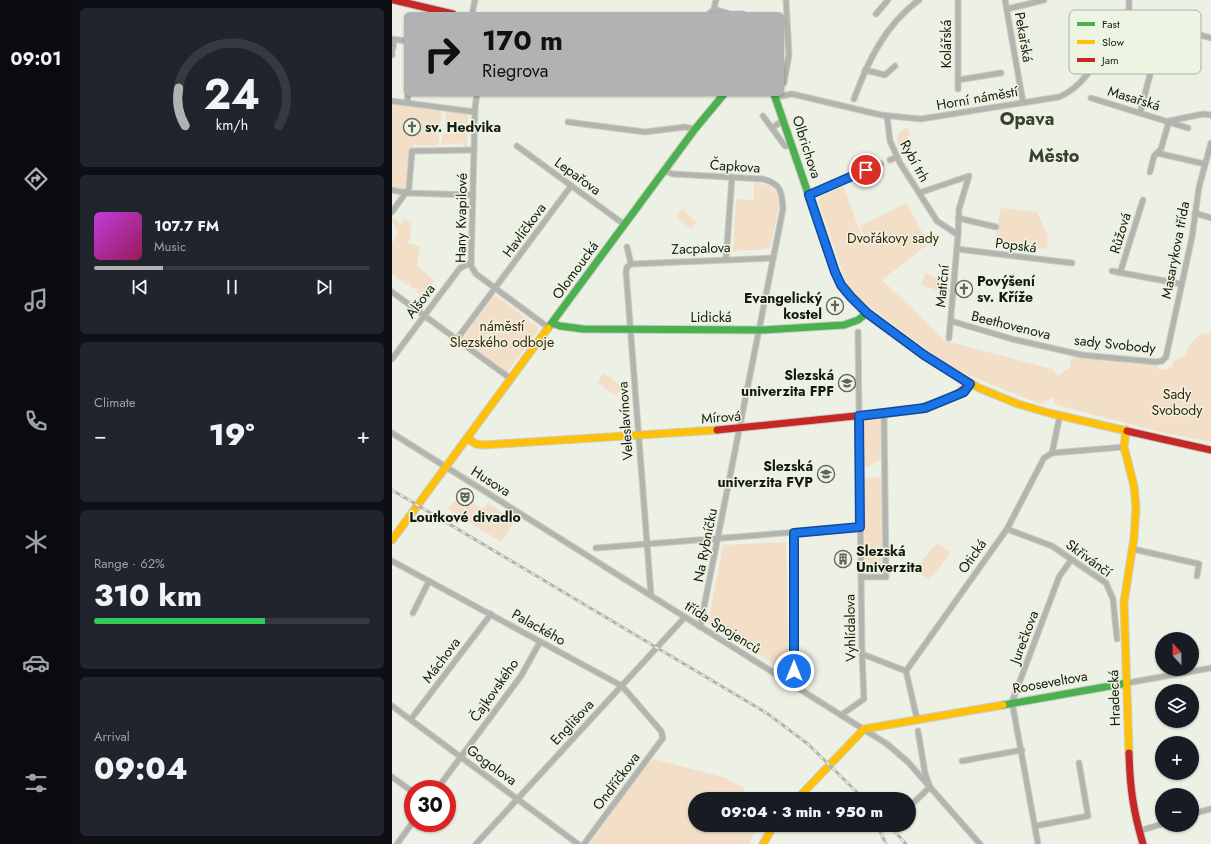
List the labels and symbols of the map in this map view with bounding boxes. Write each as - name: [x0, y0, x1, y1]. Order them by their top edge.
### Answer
- street label: Pekařská: [1010, 10, 1038, 64]
- legend: [1069, 10, 1201, 74]
- text: Fast: [1102, 16, 1120, 32]
- street label: Kolářská: [936, 20, 956, 68]
- text: Slow: [1102, 34, 1124, 50]
- text: Jam: [1100, 52, 1119, 68]
- street label: Horní náměstí: [935, 81, 1021, 115]
- street label: Masařská: [1105, 81, 1163, 115]
- district label: Opava: [1000, 106, 1054, 132]
- street label: Olbrichova: [787, 113, 827, 181]
- church icon: sv. Hedvika: [402, 117, 422, 137]
- place label: sv. Hedvika: [425, 117, 501, 137]
- street label: Rybí trh: [895, 136, 935, 186]
- district label: Město: [1029, 143, 1080, 169]
- street label: Lepařova: [551, 152, 605, 200]
- pin: [849, 153, 883, 187]
- street label: Čapkova: [709, 154, 761, 178]
- street label: Hany Kvapilové: [450, 173, 472, 263]
- street label: Havlíčkova: [497, 199, 551, 261]
- street label: Masarykova třída: [1156, 200, 1194, 300]
- street label: Růžová: [1104, 210, 1136, 256]
- park label: Dvořákovy sady: [847, 228, 940, 248]
- street label: Popská: [994, 233, 1038, 257]
- street label: Olomoucká: [547, 237, 603, 303]
- street label: Zacpalova: [671, 237, 731, 259]
- street label: Matiční: [930, 262, 954, 308]
- place label: Povýšení sv. Kříže: [977, 271, 1036, 307]
- church icon: Povýšení sv. Kříže: [954, 279, 974, 299]
- street label: Alšova: [400, 280, 440, 322]
- place label: Evangelický kostel: [744, 288, 823, 324]
- church icon: Evangelický kostel: [825, 296, 845, 316]
- street label: Beethovenova: [969, 305, 1053, 345]
- street label: Lidická: [690, 307, 732, 327]
- park label: náměstí Slezského odboje: [450, 316, 554, 352]
- street label: sady Svobody: [1073, 330, 1158, 358]
- place label: Slezská univerzita FPF: [741, 365, 834, 401]
- school or university icon: Slezská univerzita FPF: [837, 373, 857, 393]
- street label: Veleslavínova: [612, 381, 638, 461]
- park label: Sady Svobody: [1151, 384, 1203, 420]
- street label: Mírová: [700, 406, 742, 428]
- place label: Slezská univerzita FVP: [718, 456, 813, 492]
- street label: Husova: [467, 461, 515, 501]
- school or university icon: Slezská univerzita FVP: [816, 464, 836, 484]
- theatre icon: Loutkové divadlo: [455, 487, 475, 507]
- street label: Na Rybníčku: [688, 506, 722, 584]
- place label: Loutkové divadlo: [409, 507, 521, 527]
- street label: Skřivánčí: [1062, 534, 1117, 582]
- street label: Otická: [953, 535, 991, 577]
- place label: Slezská Univerzita: [856, 541, 922, 577]
- building icon: Slezská Univerzita: [833, 549, 853, 569]
- street label: Vyhlídalova: [839, 594, 861, 662]
- street label: třída Spojenců: [681, 596, 765, 658]
- street label: Palackého: [508, 604, 570, 650]
- street label: Jurečkova: [1004, 608, 1043, 668]
- north arrow: [1155, 632, 1199, 676]
- street label: Máchova: [417, 633, 465, 687]
- position arrow: [773, 650, 815, 692]
- street label: Čajkovského: [465, 654, 523, 726]
- street label: Rooseveltova: [1011, 666, 1089, 698]
- street label: Hradecká: [1103, 669, 1125, 727]
- street label: Englišova: [546, 695, 598, 749]
- street label: Gogolova: [463, 740, 521, 790]
- street label: Ondříčkova: [588, 748, 644, 814]
- speed limit sign: 30: [404, 780, 456, 832]

